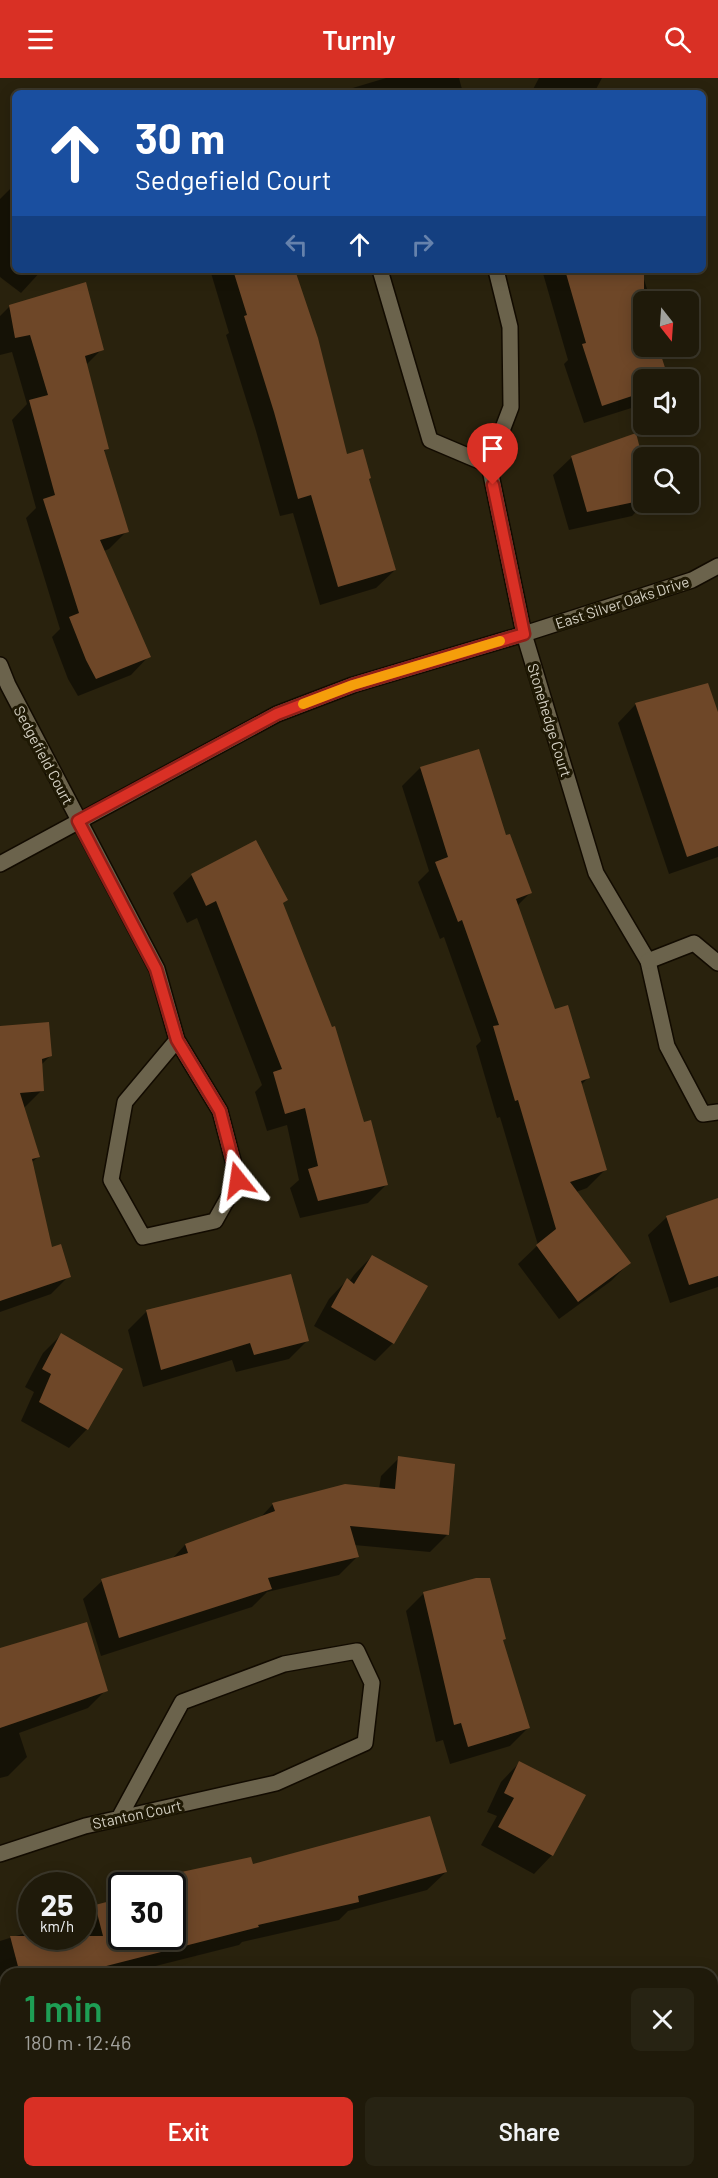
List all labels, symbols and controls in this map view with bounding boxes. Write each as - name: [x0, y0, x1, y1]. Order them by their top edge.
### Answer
- icon: menu: [24, 23, 57, 56]
- text: Turnly: [322, 23, 396, 55]
- icon: search: [661, 23, 694, 56]
- text: 30 m: [135, 112, 225, 162]
- icon: ahead: [36, 114, 114, 192]
- text: Sedgefield Court: [135, 163, 332, 195]
- icon: left: [280, 228, 313, 261]
- icon: ahead: [343, 228, 376, 261]
- icon: right: [406, 228, 439, 261]
- north arrow: [633, 291, 699, 357]
- map controls: [633, 291, 699, 513]
- button: sound: [633, 369, 699, 435]
- pin: [467, 423, 518, 485]
- icon: arrive: [476, 432, 509, 465]
- button: search: [633, 447, 699, 513]
- street label: East Silver Oaks Drive: [553, 572, 691, 632]
- street label: Stonehedge Court: [524, 661, 576, 779]
- street label: Sedgefield Court: [10, 703, 78, 807]
- position arrow: [206, 1148, 270, 1212]
- street label: Stanton Court: [91, 1796, 183, 1832]
- speed limit sign: 30: [108, 1872, 186, 1950]
- text: 25: [41, 1886, 73, 1922]
- text: km/h: [40, 1917, 74, 1935]
- text: 1 min: [24, 1986, 103, 2029]
- button: close: [631, 1988, 694, 2051]
- text: 180 m · 12:46: [24, 2030, 131, 2054]
- button: Exit: [24, 2097, 353, 2166]
- button: Share: [365, 2097, 694, 2166]

